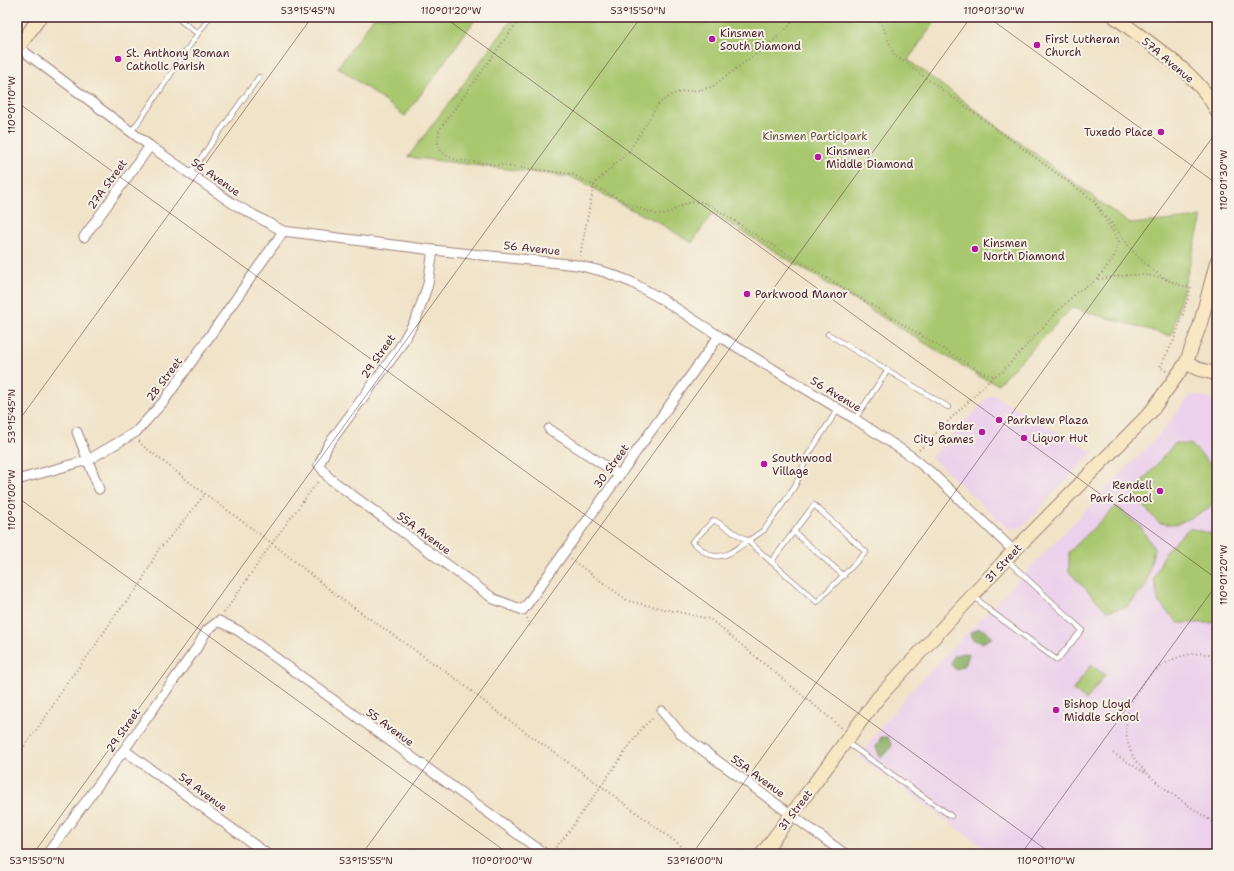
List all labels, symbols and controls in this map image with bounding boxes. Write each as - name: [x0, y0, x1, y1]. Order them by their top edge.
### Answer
- text: 53°15'45"N: [281, 4, 335, 17]
- text: 110°01'20"W: [421, 4, 482, 17]
- text: 53°15'50"N: [610, 4, 666, 17]
- text: 110°01'30"W: [964, 4, 1025, 17]
- place label: Kinsmen South Diamond: [720, 26, 801, 54]
- place label: First Lutheran Church: [1045, 32, 1120, 60]
- marker: Kinsmen South Diamond: [707, 34, 717, 44]
- street label: 57A Avenue: [1138, 34, 1197, 87]
- marker: First Lutheran Church: [1032, 40, 1042, 50]
- place label: St. Anthony Roman Catholic Parish: [126, 46, 230, 74]
- marker: St. Anthony Roman Catholic Parish: [113, 54, 123, 64]
- text: 110°01'10"W: [5, 75, 18, 134]
- place label: Tuxedo Place: [1084, 125, 1153, 140]
- marker: Tuxedo Place: [1156, 127, 1166, 137]
- park label: Kinsmen Participark: [762, 129, 868, 144]
- place label: Kinsmen Middle Diamond: [826, 144, 913, 172]
- text: 110°01'30"W: [1217, 149, 1230, 210]
- marker: Kinsmen Middle Diamond: [813, 152, 823, 162]
- street label: 56 Avenue: [188, 155, 243, 200]
- street label: 27A Street: [84, 156, 131, 212]
- place label: Kinsmen North Diamond: [983, 236, 1065, 264]
- street label: 56 Avenue: [503, 238, 561, 259]
- marker: Kinsmen North Diamond: [970, 244, 980, 254]
- place label: Parkwood Manor: [755, 287, 848, 302]
- marker: Parkwood Manor: [742, 289, 752, 299]
- street label: 29 Street: [358, 331, 399, 381]
- street label: 28 Street: [143, 354, 186, 404]
- street label: 56 Avenue: [808, 373, 864, 415]
- text: 53°15'45"N: [5, 389, 18, 443]
- place label: Parkview Plaza: [1007, 413, 1088, 428]
- marker: Parkview Plaza: [994, 415, 1004, 425]
- place label: Border City Games: [914, 419, 974, 447]
- marker: Border City Games: [977, 427, 987, 437]
- place label: Liquor Hut: [1032, 431, 1088, 446]
- marker: Liquor Hut: [1019, 433, 1029, 443]
- street label: 30 Street: [590, 441, 633, 491]
- place label: Southwood Village: [772, 451, 832, 479]
- marker: Southwood Village: [759, 459, 769, 469]
- text: 110°01'00"W: [5, 469, 18, 530]
- place label: Rendell Park School: [1090, 478, 1153, 506]
- marker: Rendell Park School: [1155, 486, 1165, 496]
- street label: 55A Avenue: [394, 509, 454, 558]
- street label: 31 Street: [982, 541, 1025, 586]
- text: 110°01'20"W: [1217, 544, 1230, 605]
- place label: Bishop Lloyd Middle School: [1064, 697, 1140, 725]
- street label: 29 Street: [103, 705, 144, 755]
- street label: 55 Avenue: [363, 705, 417, 750]
- marker: Bishop Lloyd Middle School: [1051, 705, 1061, 715]
- street label: 55A Avenue: [728, 752, 788, 801]
- street label: 54 Avenue: [175, 770, 230, 815]
- street label: 31 Street: [775, 787, 816, 834]
- text: 53°15'50"N: [9, 854, 65, 867]
- text: 53°15'55"N: [339, 854, 393, 867]
- text: 110°01'00"W: [472, 854, 533, 867]
- text: 53°16'00"N: [667, 854, 723, 867]
- text: 110°01'10"W: [1017, 854, 1076, 867]

